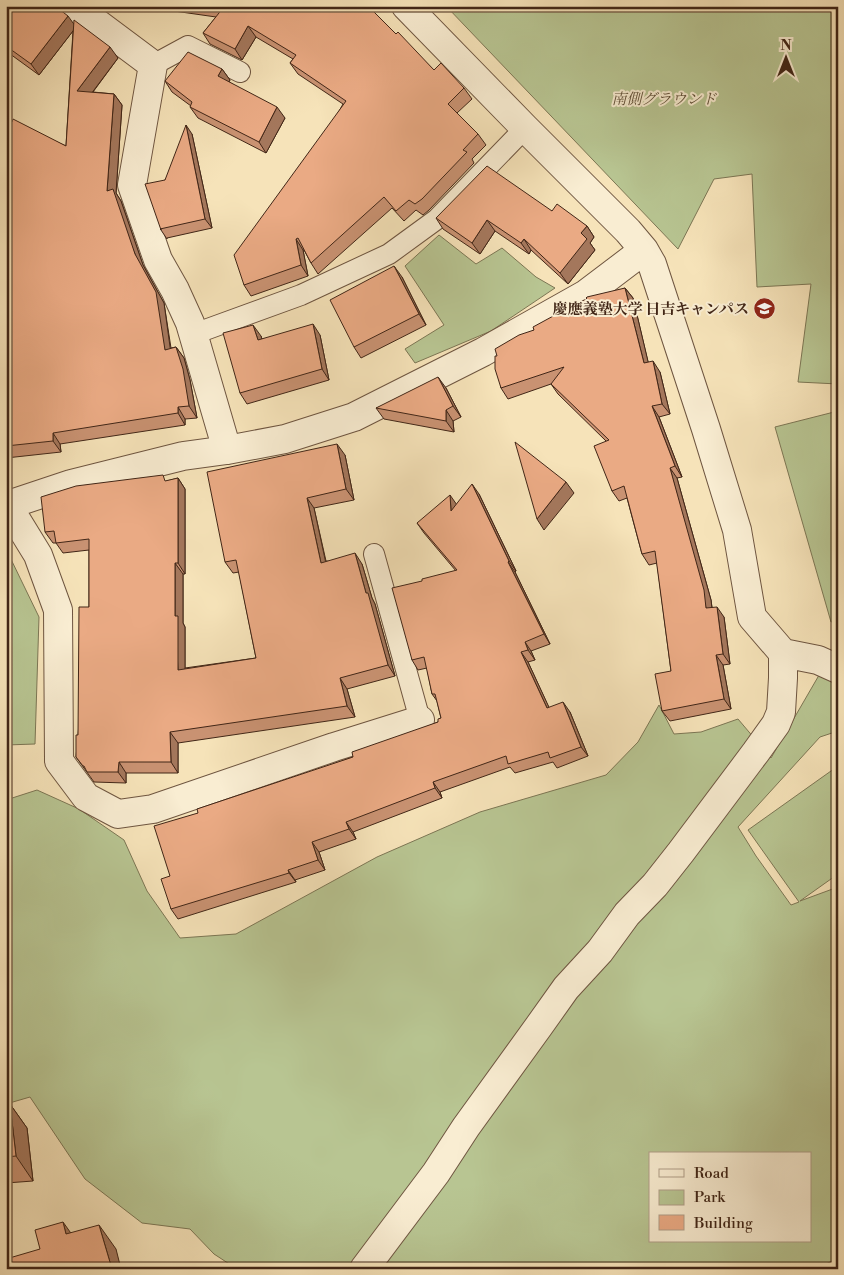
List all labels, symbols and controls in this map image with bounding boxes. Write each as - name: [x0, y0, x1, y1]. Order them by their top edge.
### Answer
- north arrow: [762, 32, 812, 82]
- text: N: [780, 37, 792, 55]
- park label: 南側グラウンド: [611, 90, 717, 109]
- school or university icon: 慶應義塾大学 日吉キャンパス: [753, 297, 777, 321]
- place label: 慶應義塾大学 日吉キャンパス: [553, 300, 749, 319]
- legend: [649, 1152, 812, 1242]
- text: Road: [694, 1164, 729, 1183]
- text: Park: [694, 1188, 726, 1207]
- text: Building: [693, 1214, 753, 1233]

